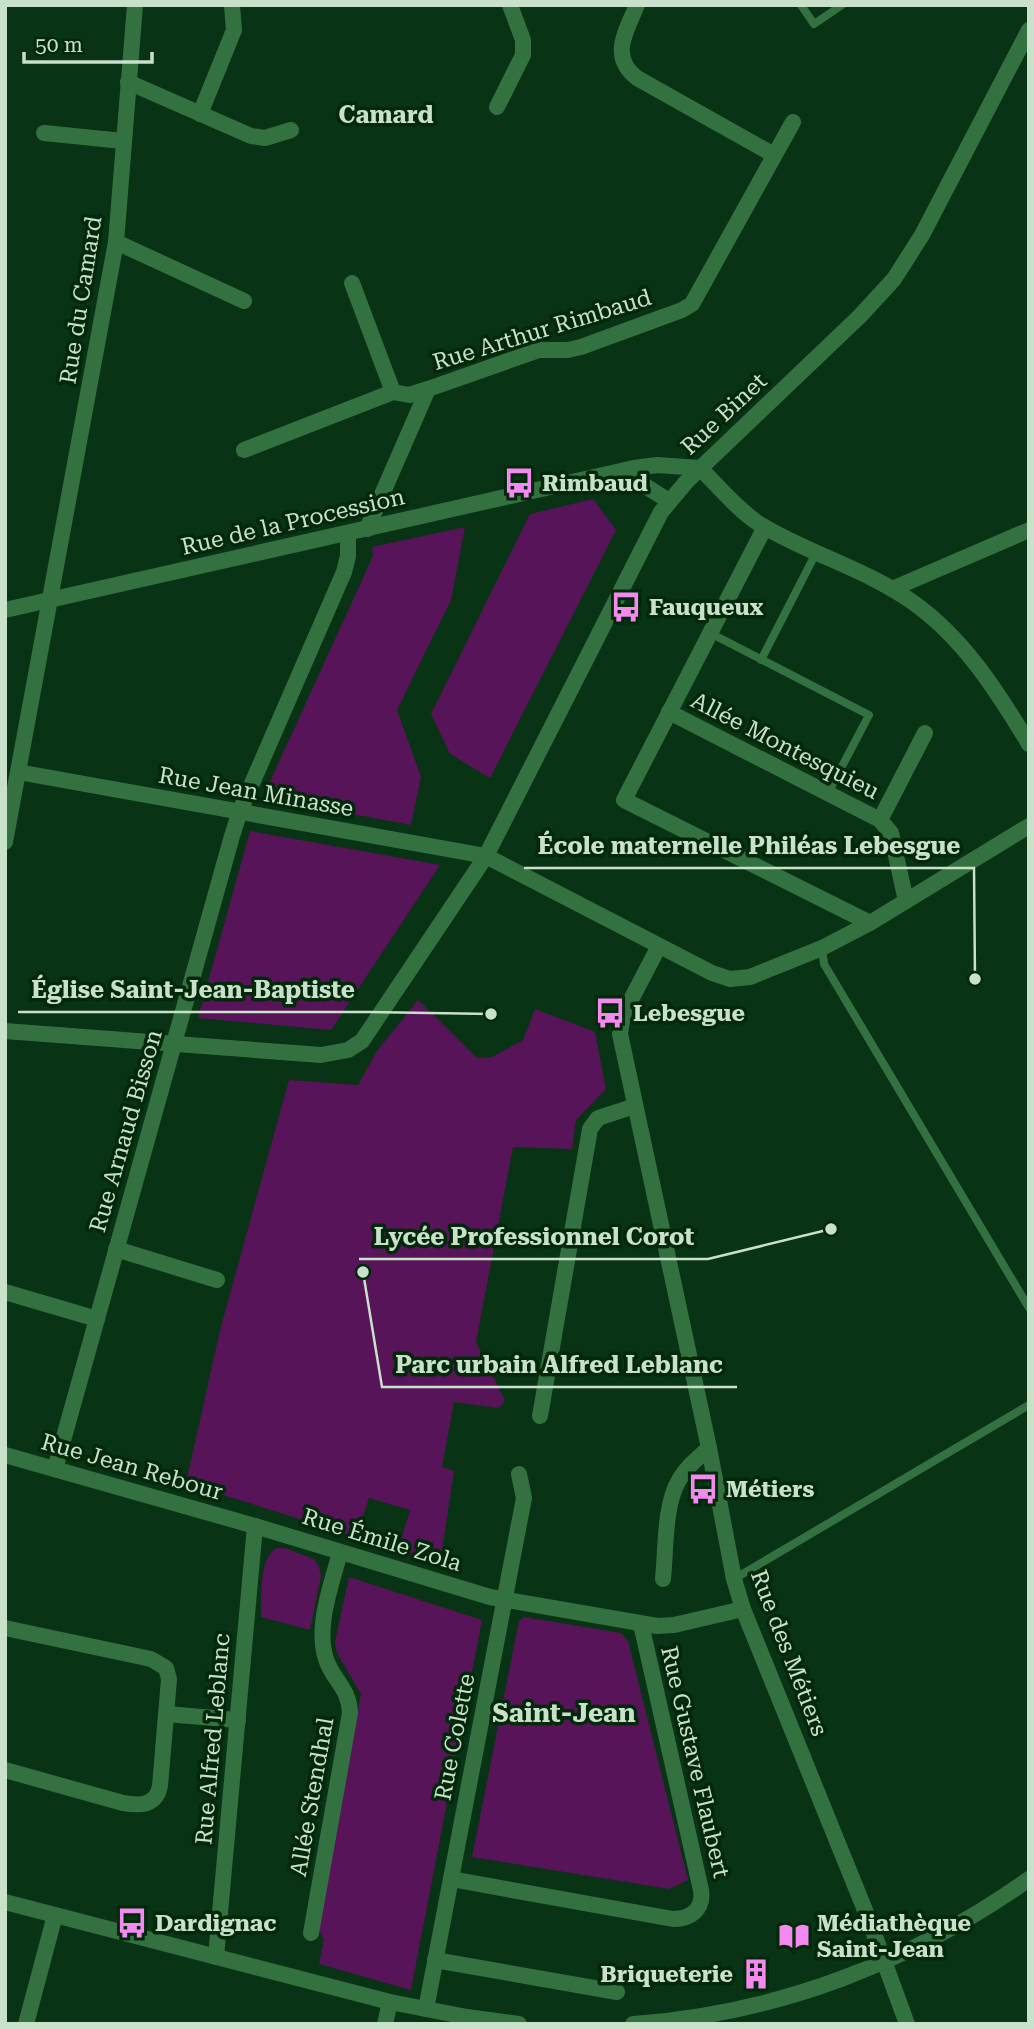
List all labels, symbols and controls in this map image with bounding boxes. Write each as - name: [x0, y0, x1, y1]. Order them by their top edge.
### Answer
- scale bar: [24, 21, 152, 65]
- text: 50 m: [35, 33, 83, 57]
- district label: Camard: [339, 101, 433, 129]
- street label: Rue du Camard: [54, 214, 108, 386]
- street label: Rue Arthur Rimbaud: [429, 284, 655, 376]
- street label: Rue Binet: [676, 367, 773, 460]
- bus stop icon: Rimbaud: [502, 466, 536, 500]
- place label: Rimbaud: [542, 470, 648, 497]
- street label: Rue de la Procession: [179, 483, 408, 561]
- bus stop icon: Fauqueux: [609, 590, 643, 624]
- place label: Fauqueux: [649, 594, 764, 621]
- street label: Allée Montesquieu: [686, 687, 884, 805]
- street label: Rue Jean Minasse: [156, 762, 356, 822]
- callout: École maternelle Philéas Lebesgue: [524, 823, 974, 868]
- text: École maternelle Philéas Lebesgue: [538, 830, 960, 860]
- callout: Église Saint-Jean-Baptiste: [18, 967, 369, 1012]
- text: Église Saint-Jean-Baptiste: [31, 974, 355, 1004]
- bus stop icon: Lebesgue: [593, 996, 627, 1030]
- place label: Lebesgue: [633, 1000, 745, 1027]
- street label: Rue Arnaud Bisson: [84, 1026, 168, 1235]
- callout: Lycée Professionnel Corot: [359, 1214, 708, 1259]
- text: Lycée Professionnel Corot: [374, 1223, 695, 1251]
- callout: Parc urbain Alfred Leblanc: [382, 1342, 737, 1387]
- text: Parc urbain Alfred Leblanc: [395, 1351, 723, 1379]
- street label: Rue Jean Rebour: [38, 1428, 226, 1506]
- bus stop icon: Métiers: [686, 1472, 720, 1506]
- place label: Métiers: [726, 1476, 814, 1503]
- street label: Rue Émile Zola: [299, 1503, 465, 1577]
- street label: Rue des Métiers: [745, 1566, 833, 1740]
- street label: Rue Alfred Leblanc: [190, 1632, 236, 1846]
- street label: Rue Gustave Flaubert: [655, 1643, 735, 1881]
- street label: Rue Colette: [429, 1671, 481, 1803]
- district label: Saint-Jean: [492, 1698, 636, 1728]
- street label: Allée Stendhal: [285, 1715, 339, 1879]
- bus stop icon: Dardignac: [115, 1906, 149, 1940]
- place label: Dardignac: [155, 1910, 277, 1937]
- place label: Médiathèque Saint-Jean: [817, 1910, 971, 1963]
- library icon: Médiathèque Saint-Jean: [777, 1919, 811, 1953]
- building icon: Briqueterie: [739, 1957, 773, 1991]
- place label: Briqueterie: [600, 1961, 733, 1988]

